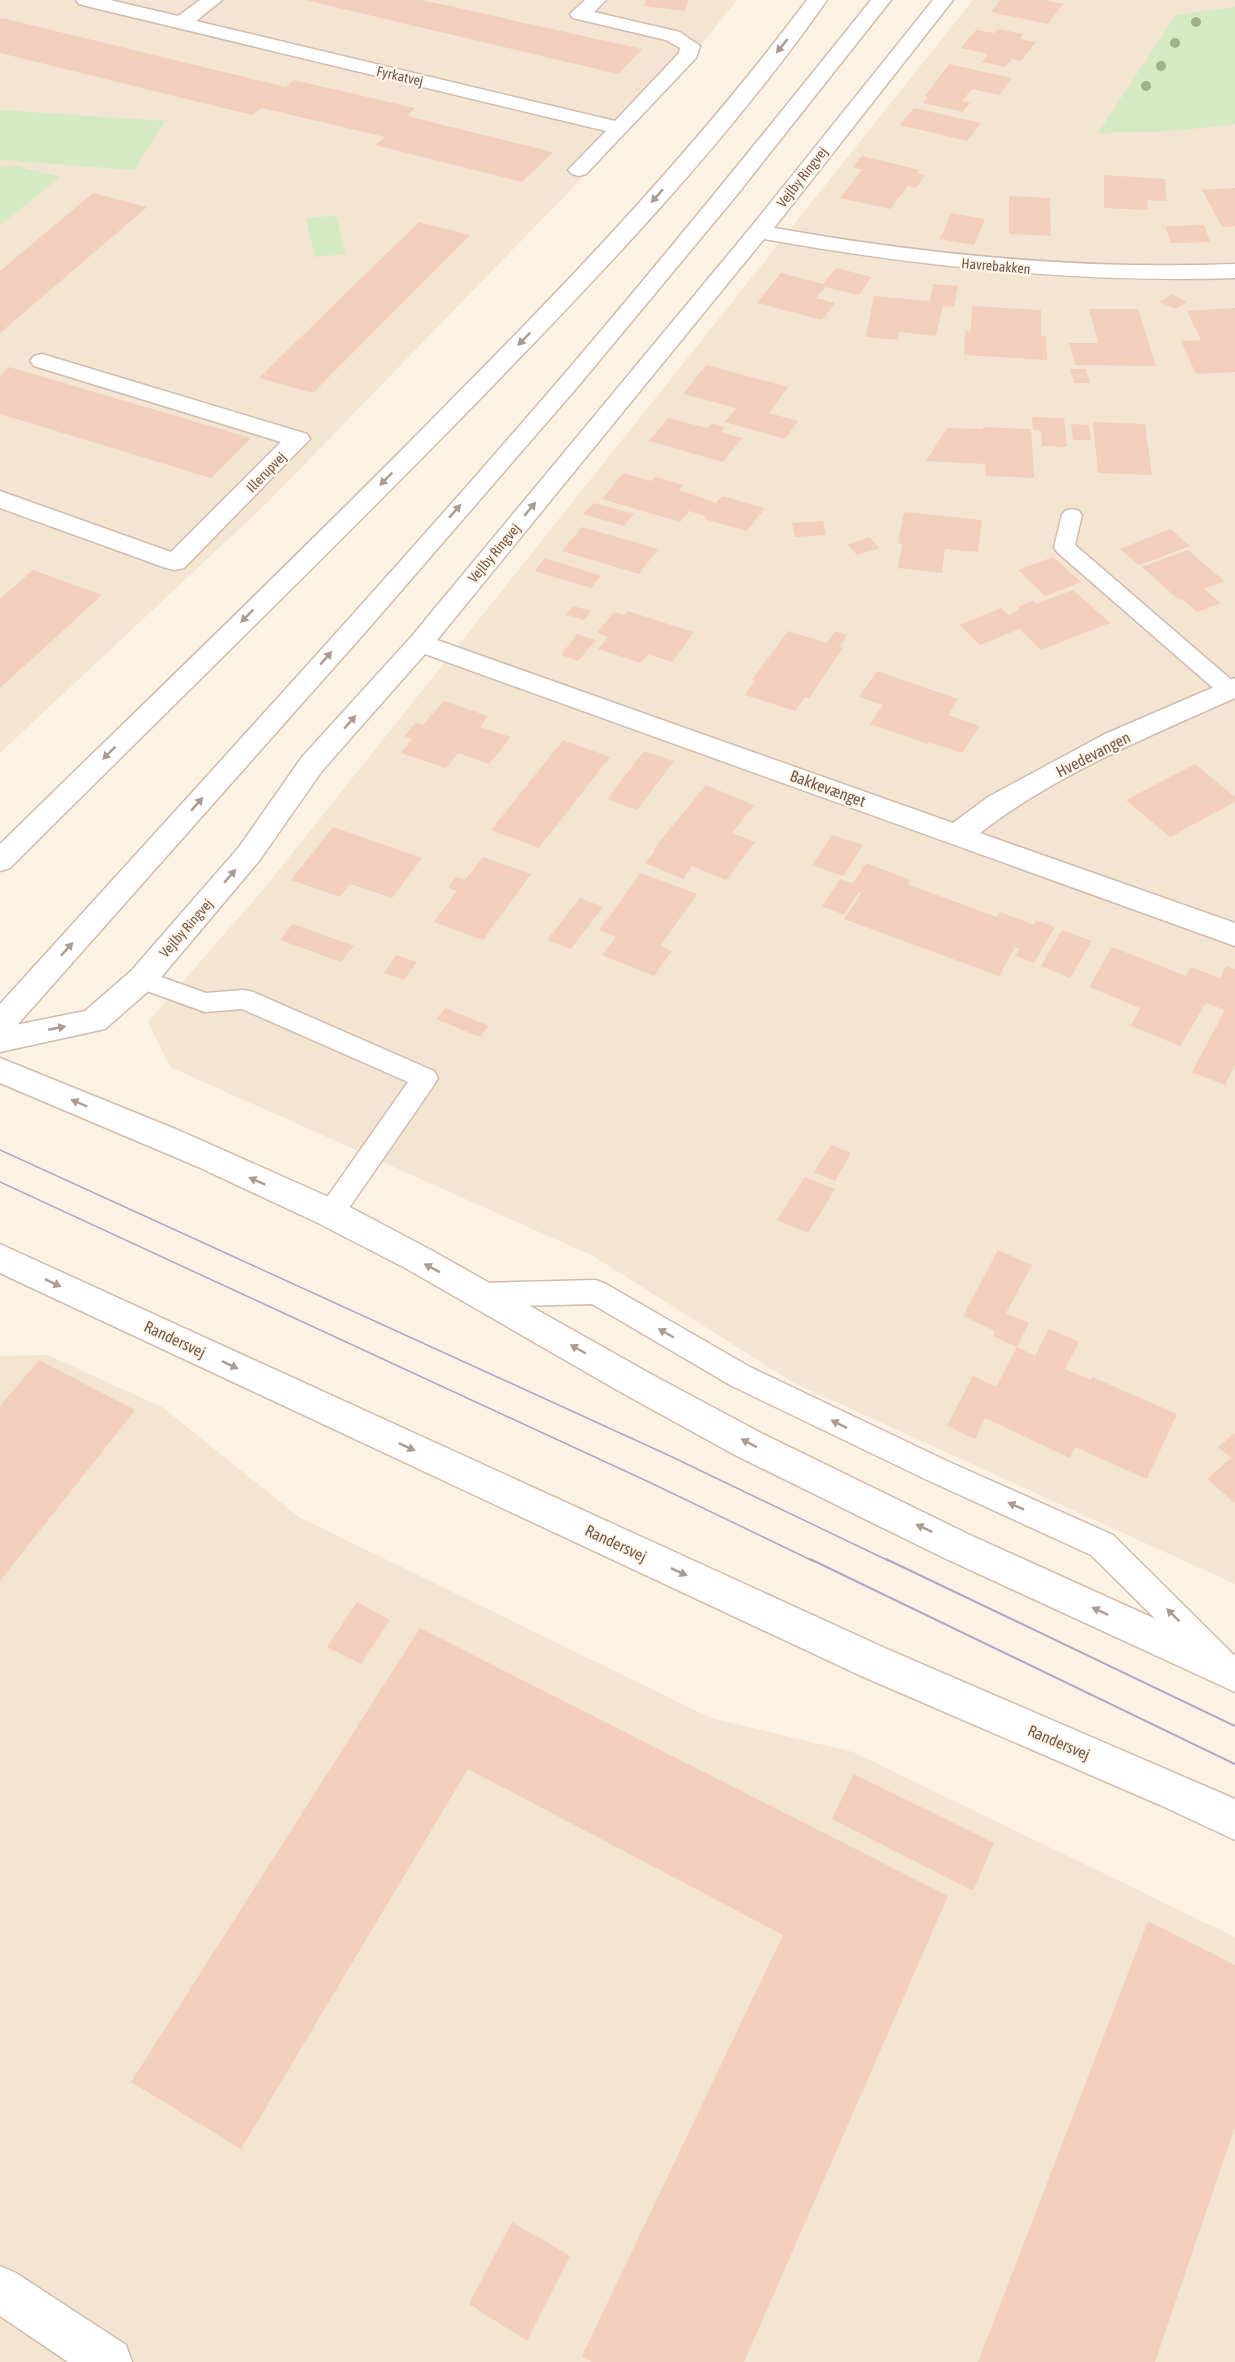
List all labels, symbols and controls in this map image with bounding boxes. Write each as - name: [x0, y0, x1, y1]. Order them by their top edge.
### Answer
- one-way arrow: [776, 39, 788, 54]
- street label: Fyrkatvej: [375, 63, 425, 89]
- street label: Vejlby Ringvej: [773, 144, 831, 210]
- one-way arrow: [651, 188, 664, 203]
- street label: Havrebakken: [961, 255, 1031, 277]
- one-way arrow: [517, 331, 531, 345]
- street label: Illerupvej: [243, 449, 289, 495]
- one-way arrow: [380, 472, 394, 486]
- one-way arrow: [523, 502, 536, 517]
- one-way arrow: [448, 504, 461, 519]
- street label: Vejlby Ringvej: [465, 520, 523, 586]
- one-way arrow: [241, 609, 255, 623]
- one-way arrow: [319, 650, 333, 665]
- one-way arrow: [343, 715, 356, 730]
- street label: Hvedevangen: [1053, 728, 1134, 781]
- one-way arrow: [102, 746, 116, 760]
- street label: Bakkevænget: [787, 766, 869, 811]
- one-way arrow: [190, 797, 203, 812]
- one-way arrow: [224, 868, 237, 884]
- street label: Vejlby Ringvej: [156, 896, 216, 960]
- one-way arrow: [60, 942, 73, 957]
- one-way arrow: [48, 1023, 67, 1032]
- one-way arrow: [69, 1098, 87, 1108]
- one-way arrow: [248, 1176, 266, 1186]
- one-way arrow: [423, 1263, 440, 1273]
- one-way arrow: [45, 1278, 62, 1287]
- street label: Randersvej: [141, 1317, 209, 1362]
- one-way arrow: [657, 1328, 674, 1338]
- one-way arrow: [569, 1344, 586, 1354]
- one-way arrow: [221, 1361, 238, 1370]
- one-way arrow: [830, 1419, 847, 1428]
- one-way arrow: [740, 1438, 757, 1447]
- one-way arrow: [398, 1443, 415, 1452]
- one-way arrow: [1007, 1501, 1024, 1510]
- street label: Randersvej: [582, 1521, 650, 1566]
- one-way arrow: [915, 1524, 932, 1533]
- one-way arrow: [671, 1568, 688, 1577]
- one-way arrow: [1092, 1607, 1109, 1616]
- one-way arrow: [1167, 1609, 1181, 1623]
- street label: Randersvej: [1025, 1721, 1093, 1764]

